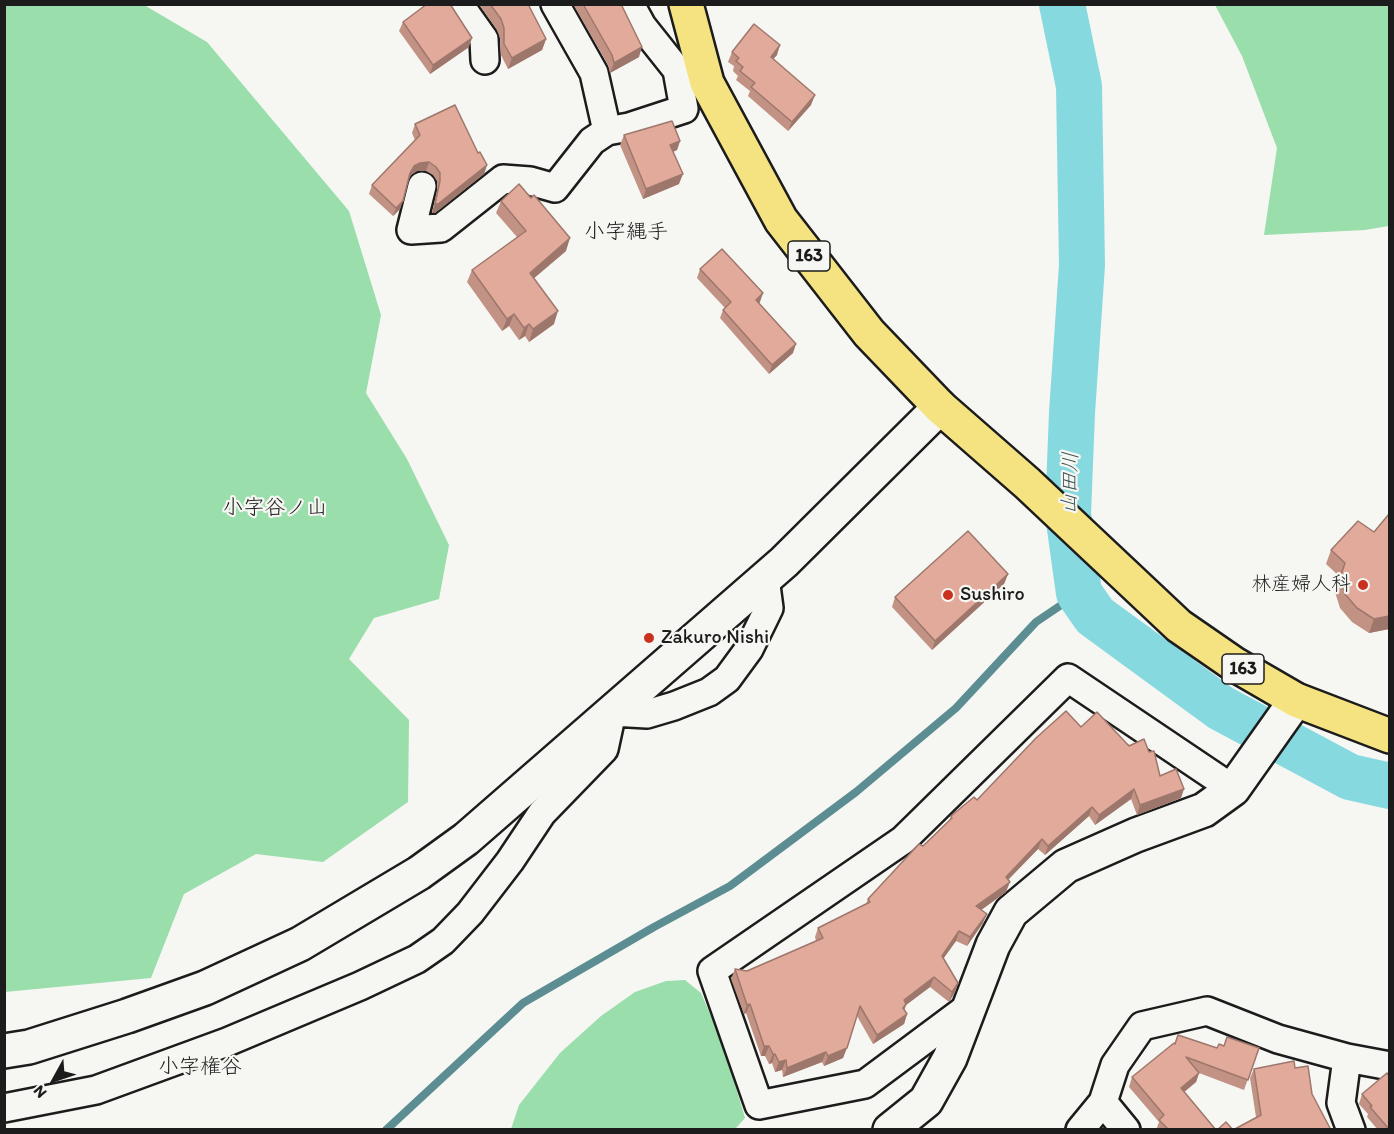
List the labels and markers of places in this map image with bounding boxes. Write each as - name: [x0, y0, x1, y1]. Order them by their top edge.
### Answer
- place label: 林産婦人科: [1251, 573, 1351, 597]
- marker: 林産婦人科: [1356, 578, 1370, 592]
- place label: Sushiro: [960, 583, 1025, 607]
- marker: Sushiro: [941, 588, 955, 602]
- place label: Zakuro Nishi: [661, 626, 769, 650]
- marker: Zakuro Nishi: [642, 631, 656, 645]

